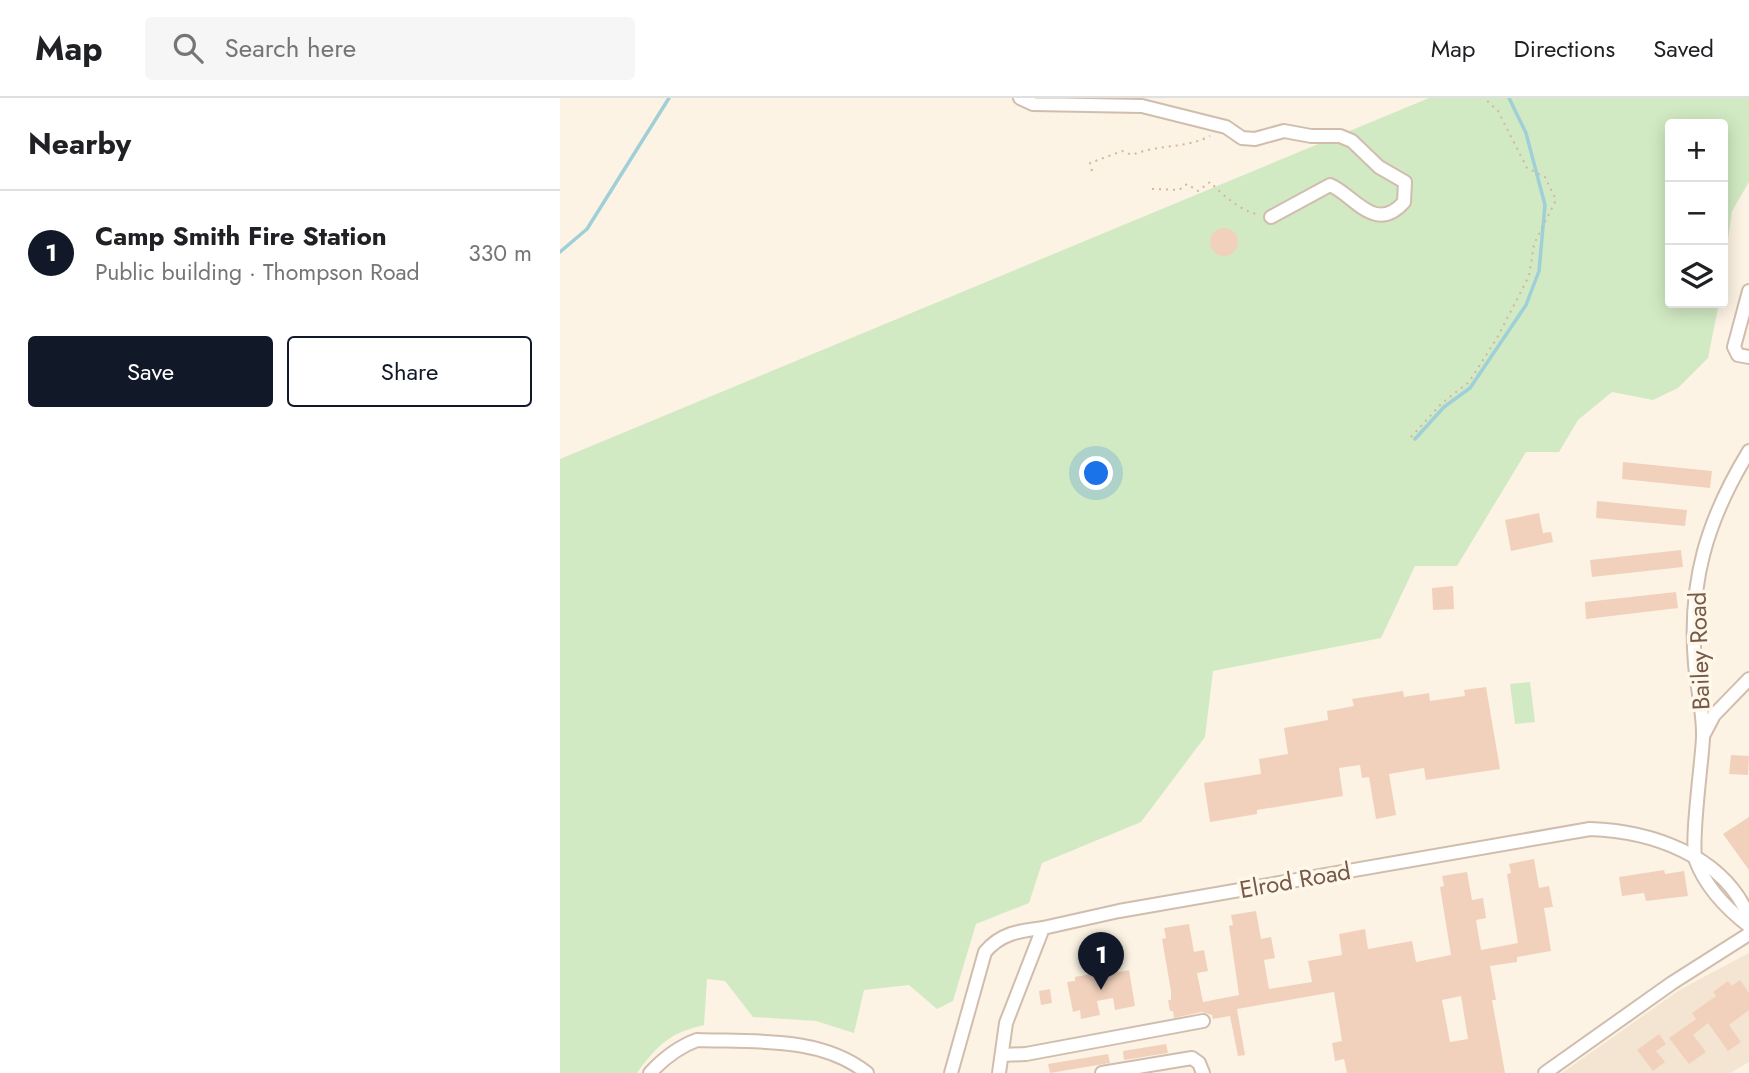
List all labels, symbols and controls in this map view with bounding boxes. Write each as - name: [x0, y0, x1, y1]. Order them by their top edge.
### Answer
- search box: [145, 17, 635, 80]
- text: Map: [35, 25, 103, 72]
- icon: search: [169, 29, 207, 67]
- text: Search here: [225, 29, 356, 67]
- text: Map: [1431, 31, 1476, 66]
- text: Directions: [1514, 31, 1615, 66]
- text: Saved: [1653, 31, 1714, 66]
- map controls: [1665, 119, 1728, 308]
- button: +: [1665, 119, 1728, 182]
- text: Nearby: [28, 122, 131, 165]
- button: −: [1665, 182, 1728, 245]
- text: Camp Smith Fire Station: [95, 217, 387, 255]
- text: 1: [45, 236, 57, 270]
- text: 330 m: [468, 236, 532, 270]
- button: layers: [1665, 245, 1728, 308]
- text: Public building · Thompson Road: [95, 255, 420, 289]
- button: Save: [28, 336, 273, 407]
- button: Share: [287, 336, 532, 407]
- your location: [1079, 456, 1113, 490]
- street label: Bailey Road: [1679, 591, 1719, 711]
- street label: Elrod Road: [1237, 853, 1353, 907]
- pin: 1: [1078, 932, 1124, 990]

